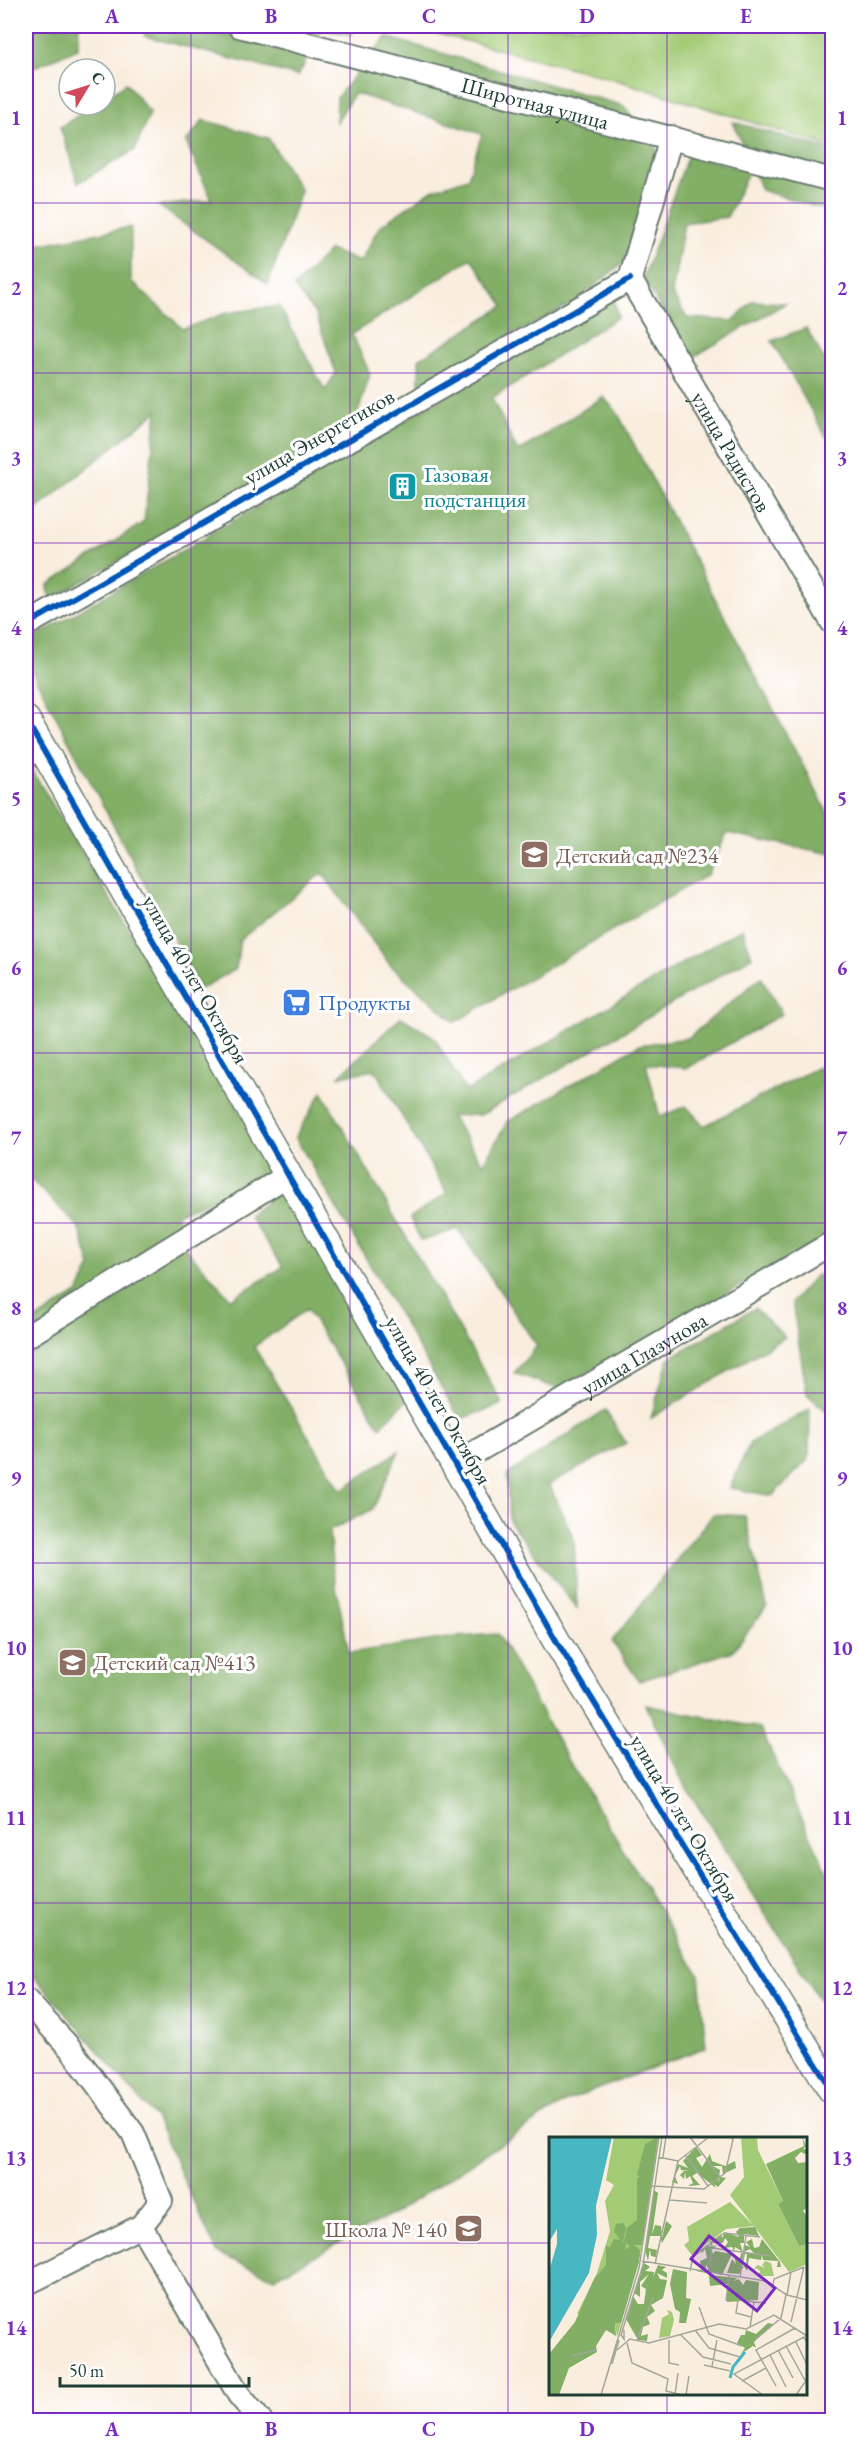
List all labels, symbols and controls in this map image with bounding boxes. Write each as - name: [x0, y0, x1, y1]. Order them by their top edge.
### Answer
- text: A: [104, 3, 120, 29]
- text: B: [265, 3, 277, 29]
- text: C: [422, 3, 436, 29]
- text: D: [579, 3, 595, 29]
- text: E: [740, 3, 752, 29]
- north arrow: [57, 57, 117, 117]
- text: С: [87, 67, 110, 89]
- street label: Широтная улица: [458, 70, 612, 137]
- text: 1: [11, 105, 21, 131]
- text: 1: [837, 105, 847, 131]
- text: 2: [11, 275, 22, 301]
- text: 2: [837, 275, 848, 301]
- street label: улица Энергетиков: [239, 382, 400, 491]
- street label: улица Радистов: [684, 386, 778, 517]
- text: 3: [11, 445, 21, 471]
- text: 3: [837, 445, 847, 471]
- place label: Газовая подстанция: [424, 460, 527, 514]
- building icon: Газовая подстанция: [387, 471, 419, 503]
- text: 4: [11, 615, 22, 641]
- text: 4: [837, 615, 848, 641]
- text: 5: [11, 785, 21, 811]
- text: 5: [837, 785, 847, 811]
- school or university icon: Детский сад №234: [519, 839, 551, 871]
- place label: Детский сад №234: [556, 841, 719, 870]
- street label: улица 40 лет Октября: [135, 889, 256, 1069]
- text: 6: [11, 955, 22, 981]
- text: 6: [837, 955, 848, 981]
- supermarket icon: Продукты: [281, 986, 313, 1018]
- place label: Продукты: [318, 988, 411, 1017]
- text: 7: [11, 1125, 22, 1151]
- text: 7: [837, 1125, 848, 1151]
- text: 8: [11, 1295, 21, 1321]
- text: 8: [837, 1295, 847, 1321]
- street label: улица Глазунова: [576, 1305, 713, 1402]
- street label: улица 40 лет Октября: [378, 1310, 499, 1490]
- text: 9: [11, 1465, 22, 1491]
- text: 9: [837, 1465, 848, 1491]
- text: 10: [5, 1635, 27, 1661]
- text: 10: [831, 1635, 853, 1661]
- school or university icon: Детский сад №413: [56, 1646, 88, 1678]
- place label: Детский сад №413: [93, 1648, 255, 1677]
- street label: улица 40 лет Октября: [623, 1729, 746, 1908]
- text: 11: [5, 1805, 27, 1831]
- text: 11: [831, 1805, 853, 1831]
- text: 12: [5, 1975, 27, 2001]
- text: 12: [831, 1975, 853, 2001]
- inset map: [549, 2137, 807, 2395]
- text: 13: [5, 2145, 27, 2171]
- text: 13: [831, 2145, 853, 2171]
- school or university icon: Школа № 140: [452, 2213, 484, 2245]
- place label: Школа № 140: [325, 2215, 447, 2244]
- text: 14: [5, 2315, 27, 2341]
- text: 14: [831, 2315, 853, 2341]
- scale bar: [60, 2350, 249, 2388]
- text: 50 m: [69, 2359, 104, 2382]
- text: A: [104, 2416, 120, 2442]
- text: B: [265, 2416, 277, 2442]
- text: C: [422, 2416, 436, 2442]
- text: D: [579, 2416, 595, 2442]
- text: E: [740, 2416, 752, 2442]

